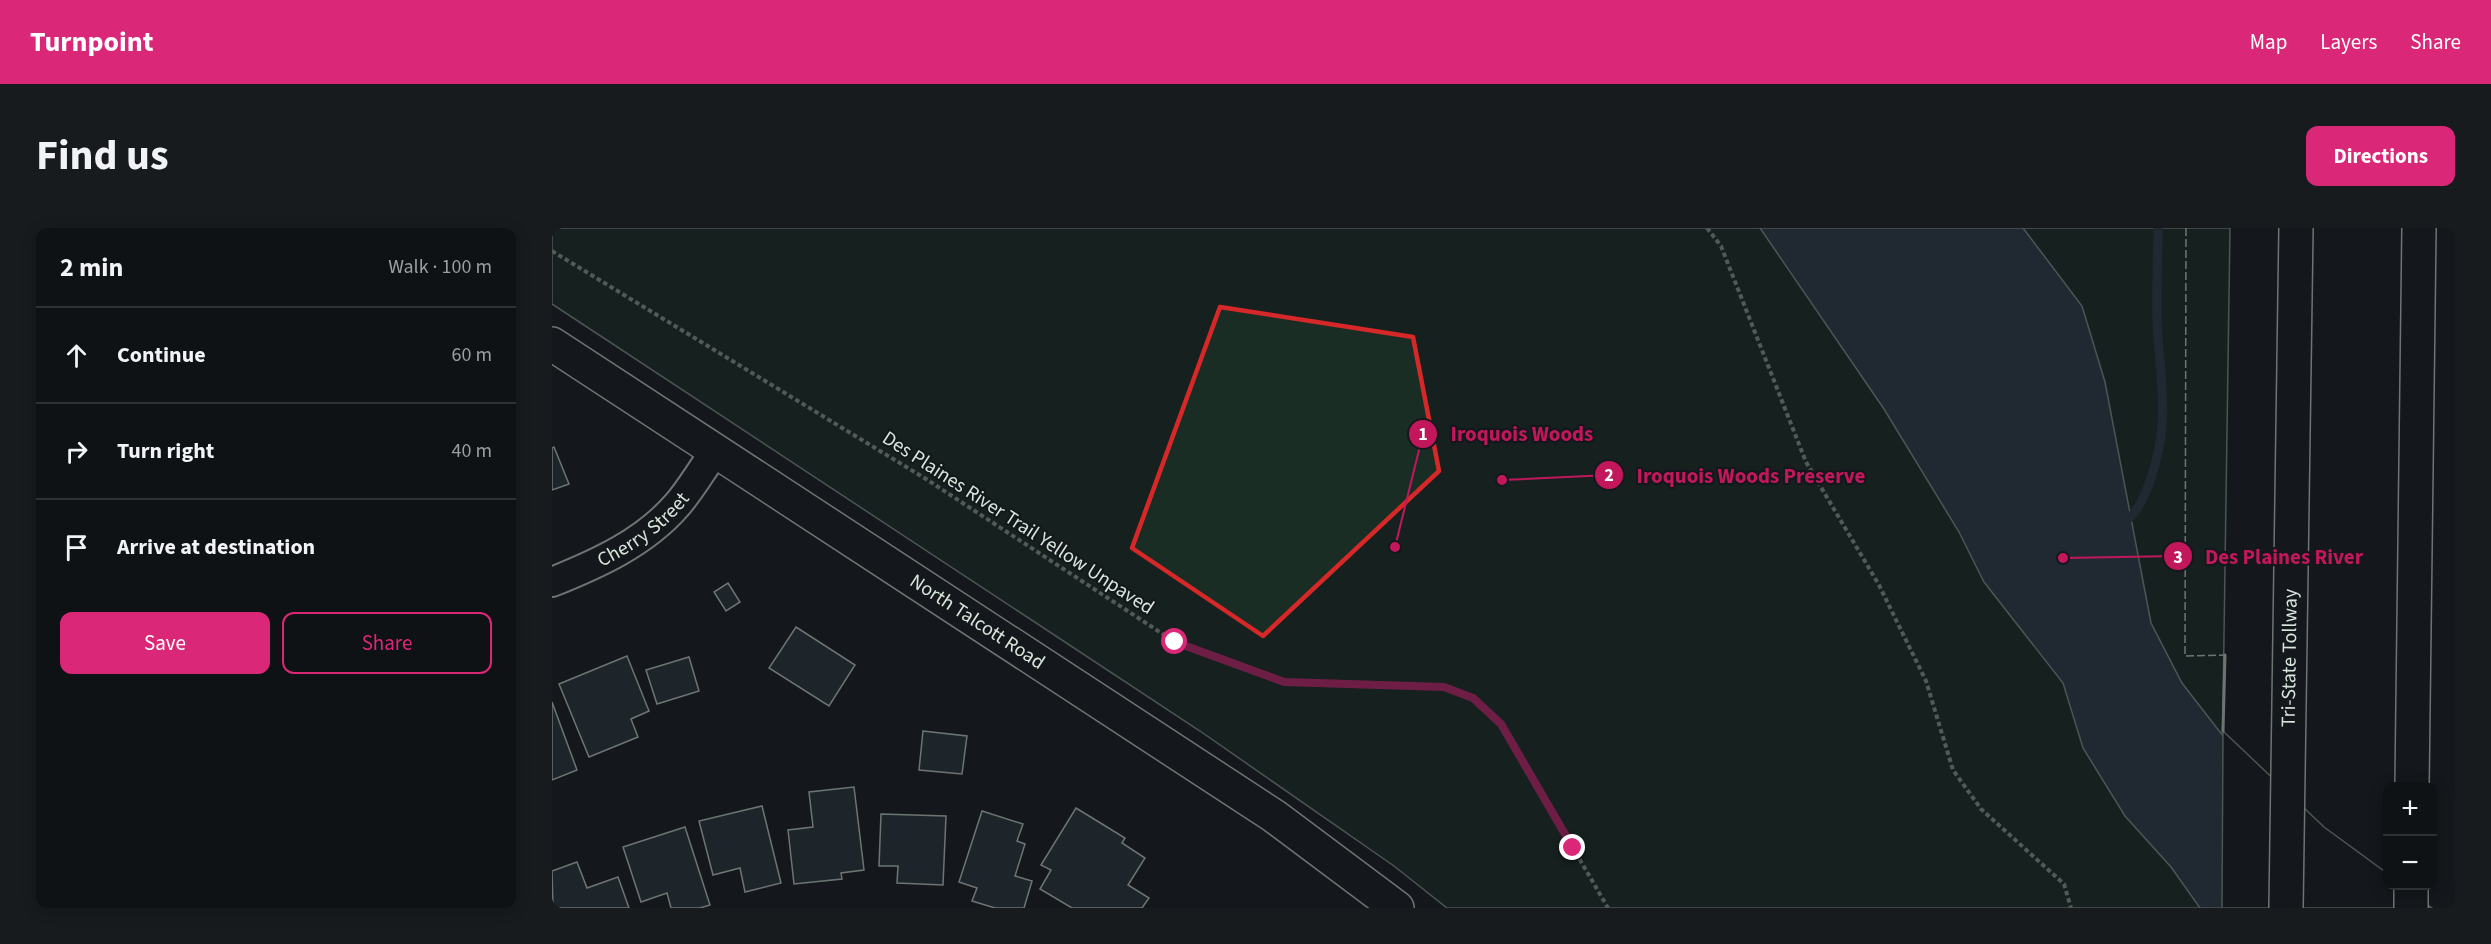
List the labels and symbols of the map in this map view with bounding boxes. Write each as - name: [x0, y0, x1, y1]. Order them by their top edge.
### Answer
- callout: Iroquois Woods: [1408, 414, 1605, 453]
- text: Iroquois Woods: [1451, 419, 1593, 449]
- text: 1: [1418, 422, 1428, 447]
- street label: Des Plaines River Trail Yellow Unpaved: [877, 424, 1159, 622]
- callout: Iroquois Woods Preserve: [1594, 456, 1877, 495]
- text: Iroquois Woods Preserve: [1637, 461, 1866, 491]
- text: 2: [1604, 463, 1614, 488]
- street label: Cherry Street: [592, 486, 696, 574]
- callout: Des Plaines River: [2163, 537, 2375, 576]
- text: Des Plaines River: [2205, 542, 2364, 572]
- text: 3: [2173, 545, 2183, 570]
- street label: North Talcott Road: [904, 568, 1050, 676]
- street label: Tri-State Tollway: [2275, 588, 2305, 727]
- route start: [1161, 628, 1187, 654]
- route end: [1559, 834, 1585, 860]

